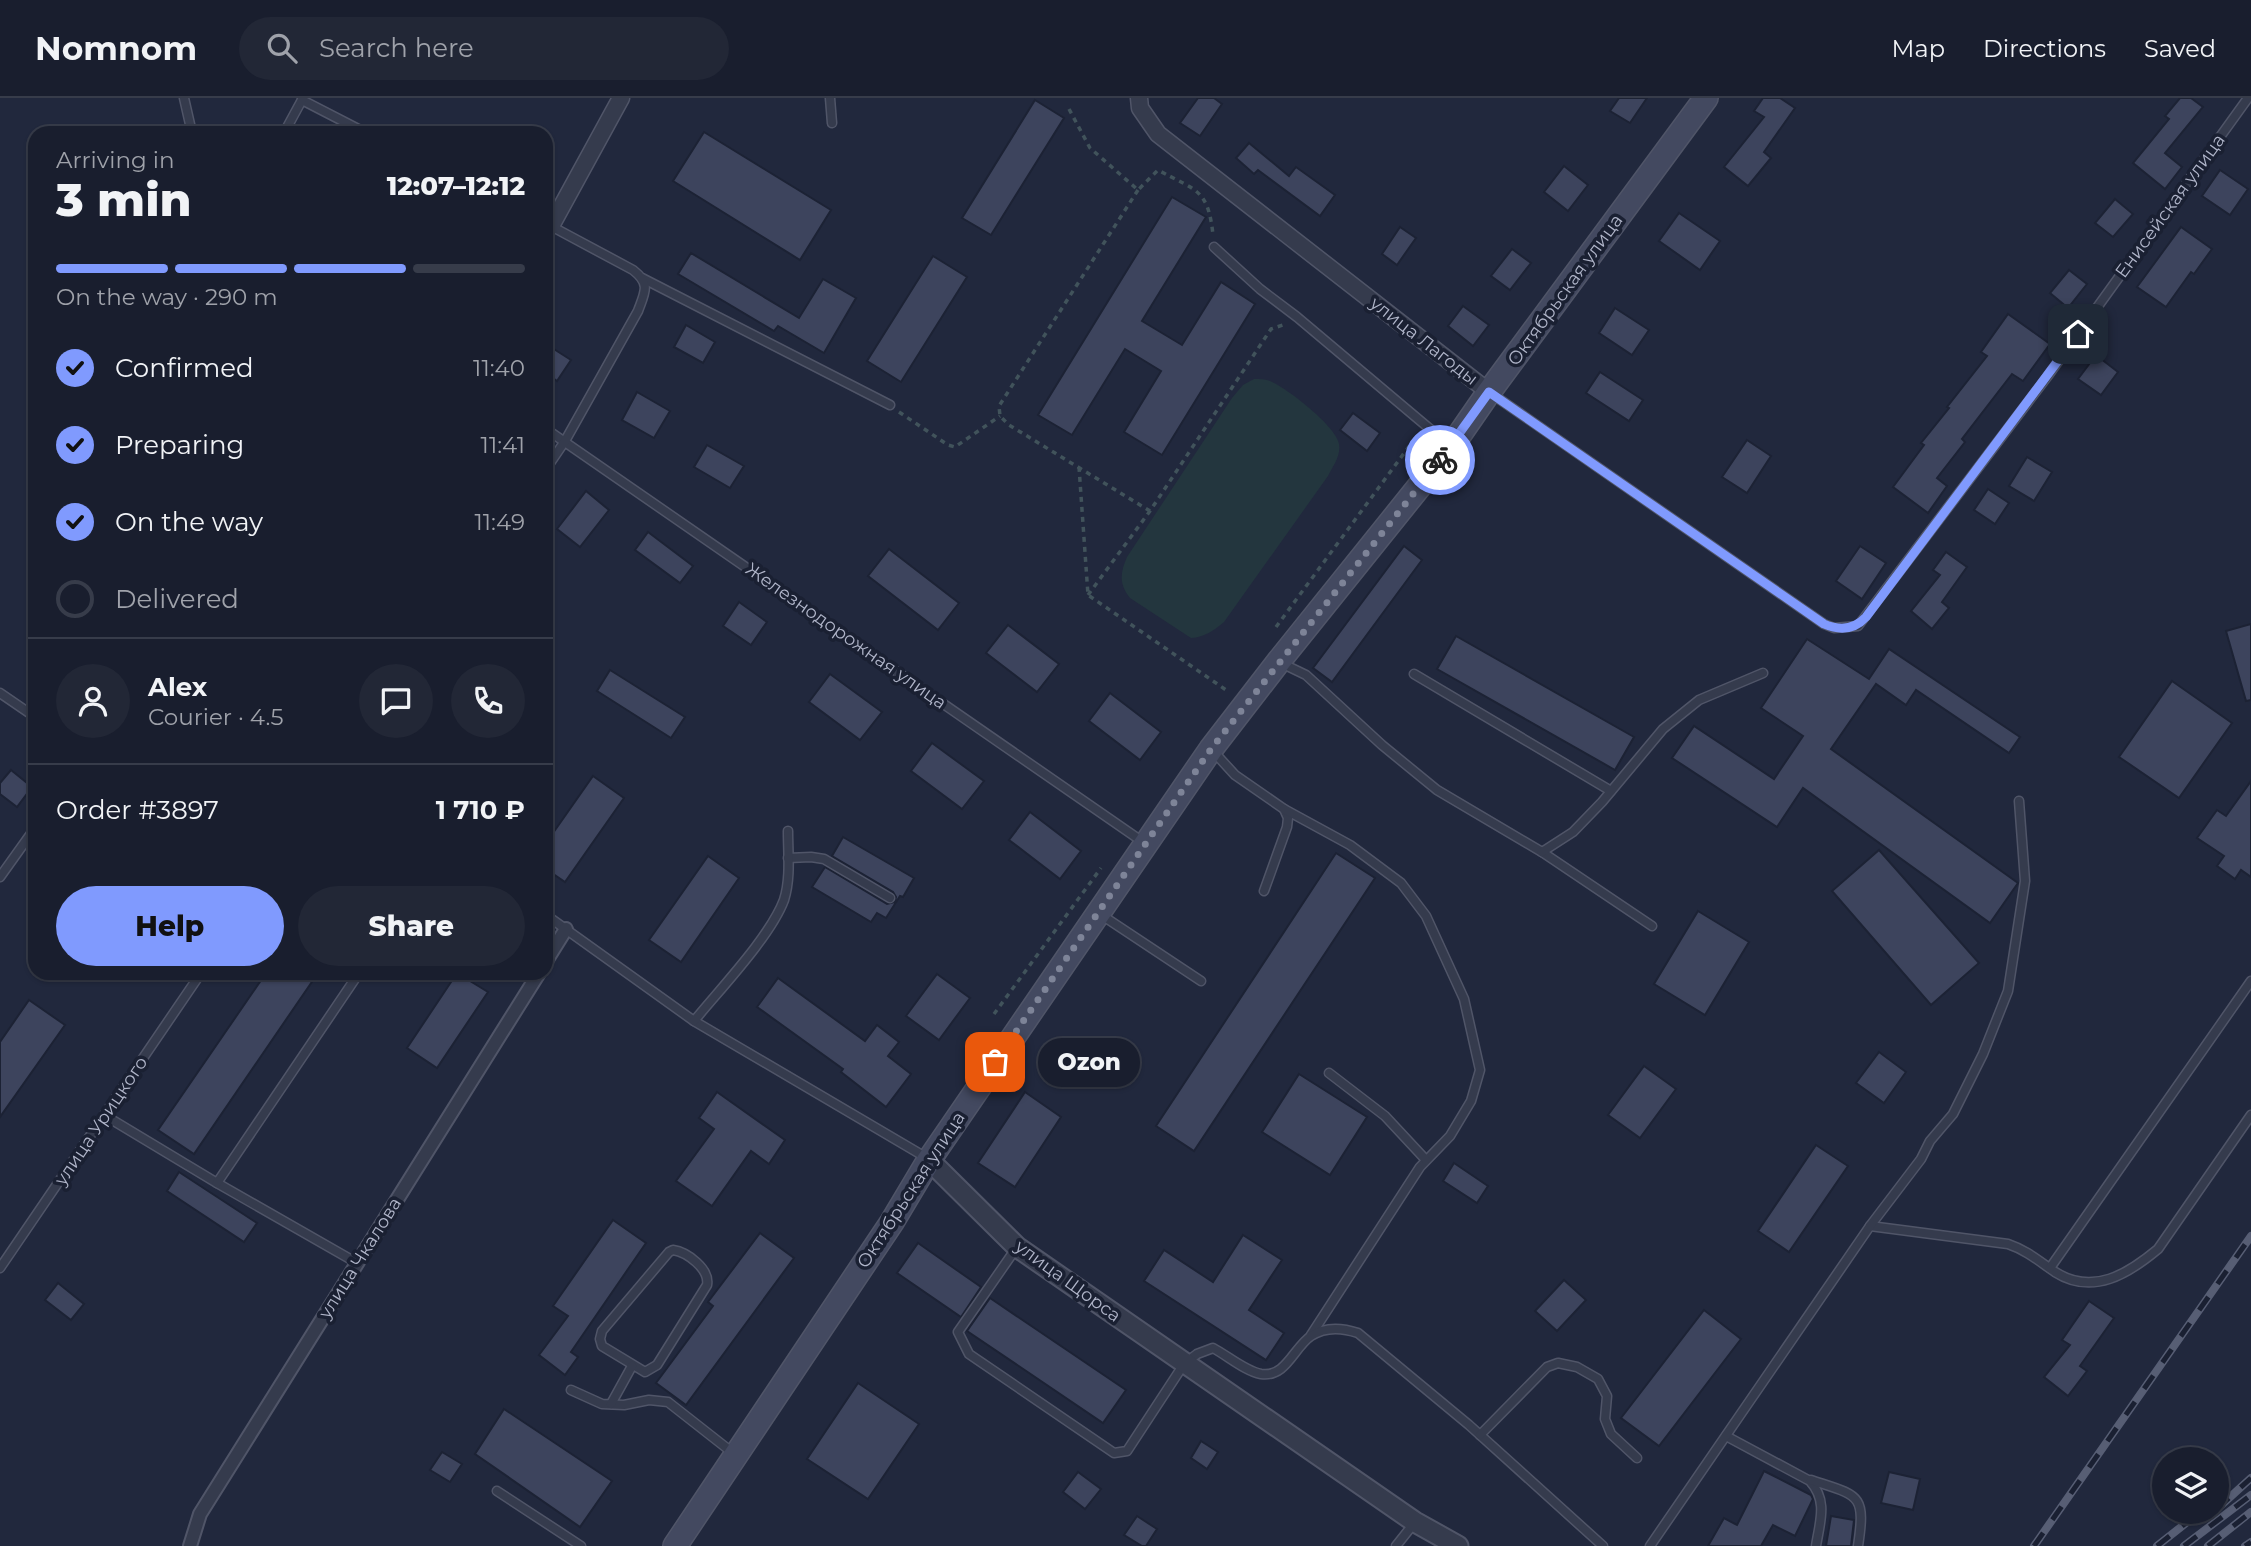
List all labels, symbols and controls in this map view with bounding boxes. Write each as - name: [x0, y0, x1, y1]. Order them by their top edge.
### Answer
- search box: [239, 17, 729, 80]
- text: Nomnom: [35, 28, 197, 68]
- icon: search: [263, 29, 301, 67]
- text: Search here: [319, 32, 474, 64]
- text: Map: [1892, 34, 1945, 63]
- text: Directions: [1983, 34, 2106, 63]
- text: Saved: [2144, 34, 2216, 63]
- street label: Енисейская улица: [2110, 130, 2230, 282]
- text: Arriving in: [56, 146, 175, 174]
- text: 12:07–12:12: [387, 170, 525, 202]
- text: 3 min: [56, 171, 192, 228]
- street label: Октябрьская улица: [1503, 210, 1627, 370]
- text: On the way · 290 m: [56, 283, 278, 311]
- street label: улица Лагоды: [1365, 291, 1482, 390]
- pin: [2048, 304, 2108, 364]
- icon: home: [2059, 315, 2097, 353]
- icon: check: [56, 349, 94, 387]
- text: Confirmed: [115, 352, 254, 384]
- text: 11:40: [473, 354, 525, 382]
- courier: [1405, 425, 1475, 495]
- icon: check: [56, 426, 94, 464]
- text: Preparing: [115, 429, 244, 461]
- text: 11:41: [481, 431, 525, 459]
- icon: bike: [1421, 441, 1459, 479]
- icon: check: [56, 503, 94, 541]
- text: On the way: [115, 506, 263, 538]
- text: 11:49: [474, 508, 525, 536]
- street label: Железнодорожная улица: [741, 558, 951, 714]
- text: Delivered: [115, 583, 239, 615]
- button: person: [56, 664, 130, 738]
- button: chat: [359, 664, 433, 738]
- button: phone: [451, 664, 525, 738]
- text: Alex: [148, 671, 207, 703]
- text: Courier · 4.5: [148, 703, 283, 731]
- text: Order #3897: [56, 794, 219, 826]
- text: 1 710 ₽: [436, 794, 525, 826]
- button: Help: [56, 886, 284, 966]
- button: Share: [298, 886, 525, 966]
- pin: [965, 1032, 1025, 1092]
- callout: Ozon: [1037, 1038, 1138, 1086]
- icon: bag: [976, 1043, 1014, 1081]
- text: Ozon: [1057, 1048, 1121, 1076]
- street label: улица Урицкого: [49, 1052, 152, 1190]
- street label: Октябрьская улица: [852, 1108, 970, 1272]
- street label: улица Чкалова: [313, 1193, 406, 1324]
- street label: улица Щорса: [1010, 1235, 1125, 1327]
- map controls: [2152, 1447, 2229, 1524]
- button: layers: [2152, 1447, 2229, 1524]

